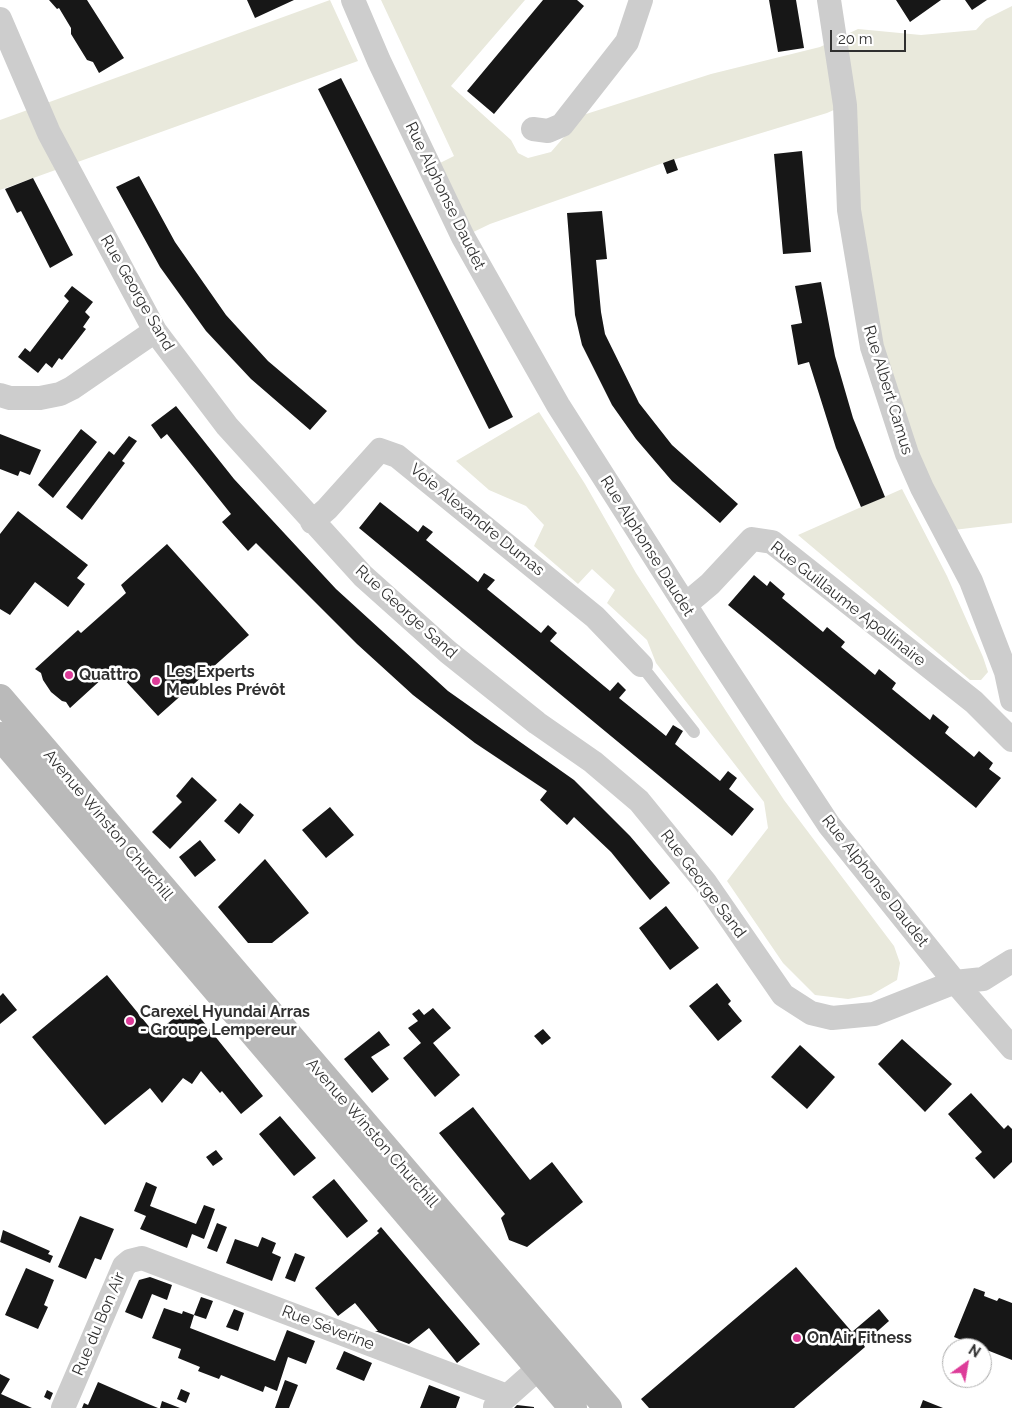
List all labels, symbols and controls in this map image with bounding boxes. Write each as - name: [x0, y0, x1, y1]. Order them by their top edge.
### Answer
- scale bar: [832, 20, 908, 52]
- text: 20 m: [838, 30, 873, 48]
- street label: Rue Alphonse Daudet: [401, 119, 489, 273]
- street label: Rue George Sand: [96, 232, 178, 354]
- street label: Rue Albert Camus: [859, 323, 917, 457]
- street label: Voie Alexandre Dumas: [406, 460, 548, 580]
- street label: Rue Alphonse Daudet: [596, 472, 698, 620]
- street label: Rue Guillaume Apollinaire: [767, 537, 929, 671]
- street label: Rue George Sand: [351, 561, 461, 663]
- place label: Les Experts Meubles Prévôt: [166, 662, 285, 700]
- place label: Quattro: [79, 665, 138, 685]
- marker: Quattro: [63, 669, 75, 681]
- marker: Les Experts Meubles Prévôt: [150, 675, 162, 687]
- street label: Avenue Winston Churchill: [39, 746, 177, 904]
- street label: Rue Alphonse Daudet: [818, 811, 932, 951]
- street label: Rue George Sand: [656, 826, 750, 942]
- place label: Carexel Hyundai Arras - Groupe Lempereur: [140, 1002, 310, 1040]
- marker: Carexel Hyundai Arras - Groupe Lempereur: [124, 1015, 136, 1027]
- street label: Avenue Winston Churchill: [302, 1055, 442, 1211]
- street label: Rue du Bon Air: [69, 1269, 129, 1379]
- street label: Rue Séverine: [279, 1302, 377, 1354]
- place label: On Air Fitness: [807, 1328, 912, 1348]
- marker: On Air Fitness: [791, 1332, 803, 1344]
- north arrow: [942, 1338, 992, 1388]
- text: N: [966, 1342, 983, 1361]

